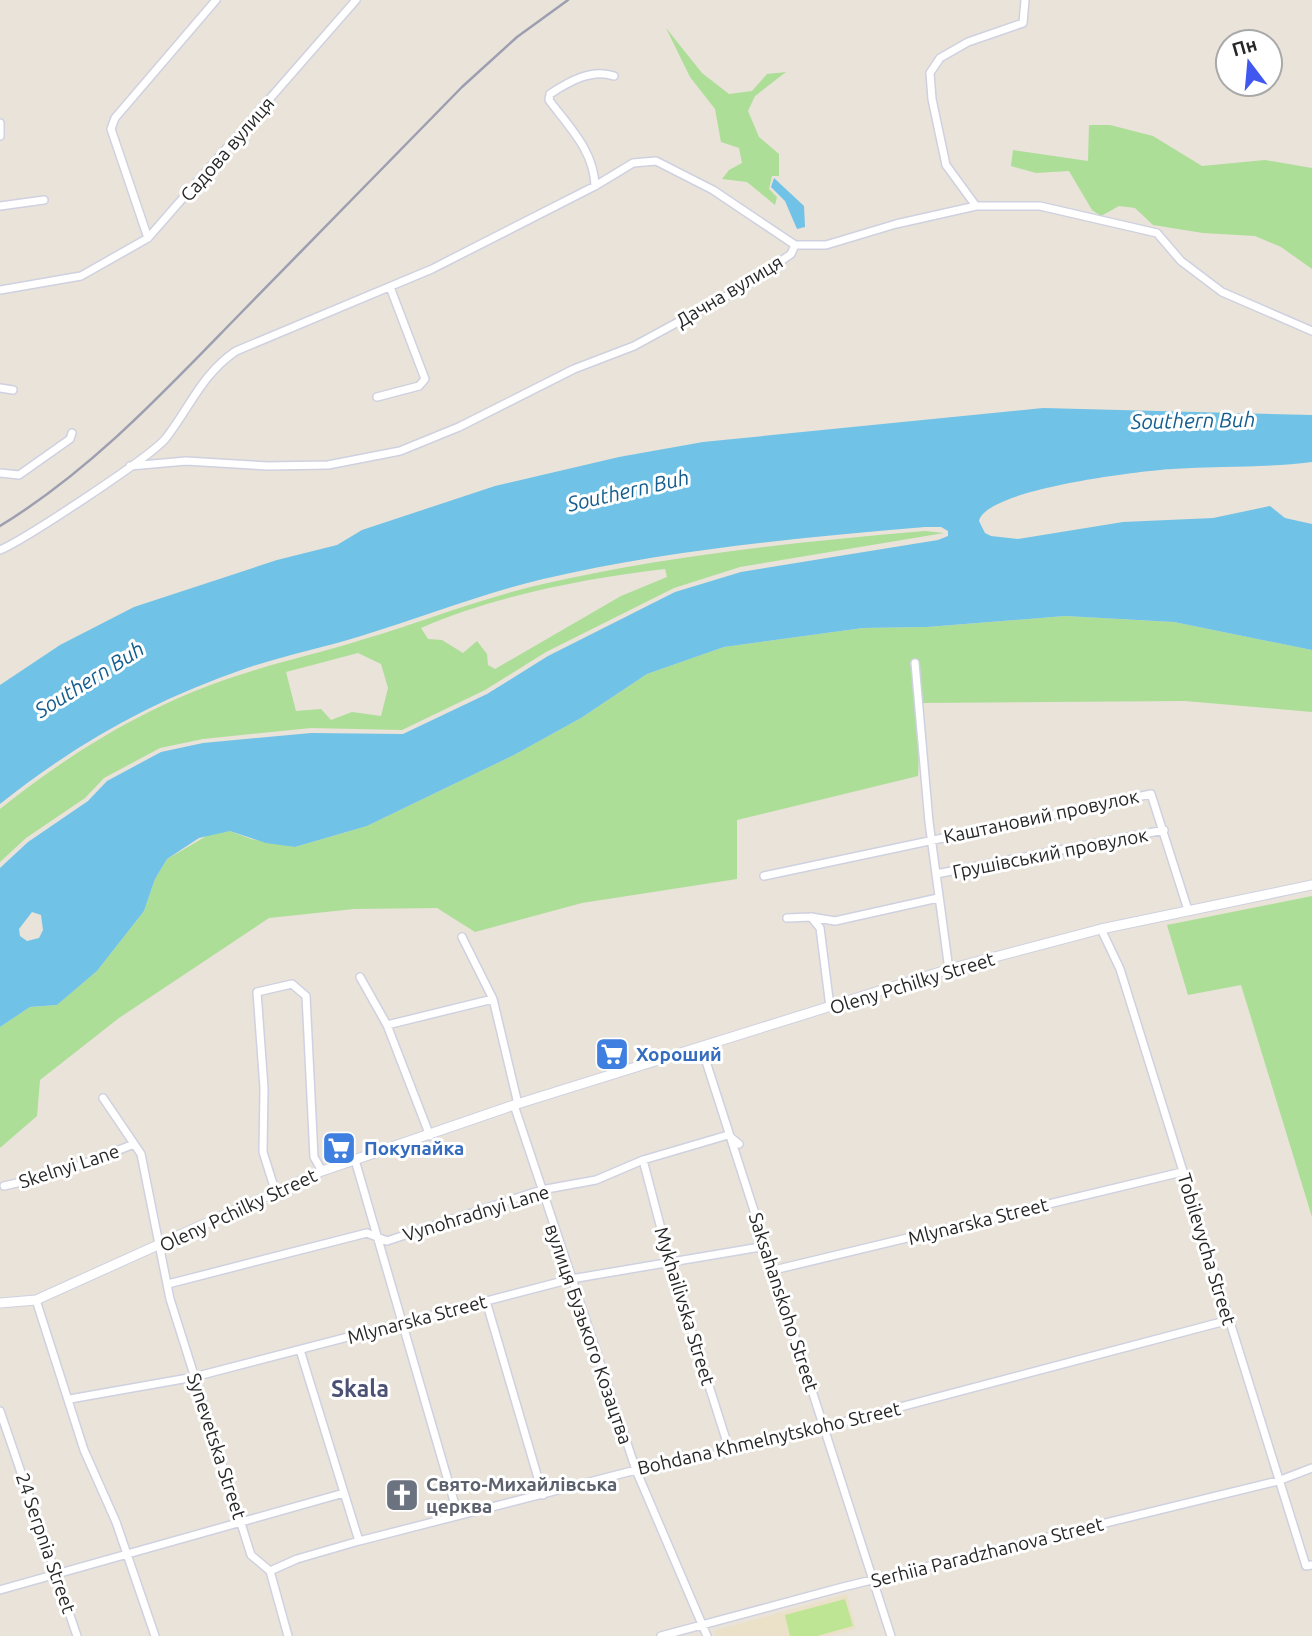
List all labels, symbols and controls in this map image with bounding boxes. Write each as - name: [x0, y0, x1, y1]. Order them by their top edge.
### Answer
- north arrow: [1214, 28, 1284, 98]
- text: Пн: [1229, 33, 1259, 61]
- street label: Садова вулиця: [176, 92, 278, 206]
- street label: Дачна вулиця: [671, 250, 787, 332]
- water label: Southern Buh: [1130, 407, 1255, 433]
- water label: Southern Buh: [564, 464, 691, 516]
- water label: Southern Buh: [29, 636, 148, 723]
- street label: Каштановий провулок: [941, 785, 1141, 847]
- street label: Грушівський провулок: [950, 823, 1150, 883]
- street label: Oleny Pchilky Street: [827, 947, 998, 1019]
- supermarket icon: Хороший: [593, 1035, 631, 1073]
- place label: Хороший: [636, 1043, 722, 1065]
- supermarket icon: Покупайка: [320, 1129, 358, 1167]
- place label: Покупайка: [364, 1137, 464, 1159]
- street label: Skelnyi Lane: [16, 1139, 122, 1193]
- street label: Oleny Pchilky Street: [156, 1164, 321, 1256]
- street label: Tobilevycha Street: [1173, 1170, 1241, 1328]
- street label: Vynohradnyi Lane: [400, 1180, 552, 1246]
- street label: Mlynarska Street: [906, 1193, 1051, 1249]
- street label: Saksahanskoho Street: [745, 1210, 823, 1395]
- street label: вулиця Бузького Козацтва: [541, 1221, 637, 1447]
- street label: Mykhailivska Street: [650, 1224, 720, 1388]
- street label: Mlynarska Street: [345, 1290, 490, 1348]
- street label: Synevetska Street: [183, 1370, 251, 1522]
- district label: Skala: [331, 1376, 389, 1401]
- street label: Bohdana Khmelnytskoho Street: [635, 1397, 903, 1479]
- street label: 24 Serpnia Street: [12, 1470, 81, 1617]
- place label: Свято-Михайлівська церква: [426, 1473, 617, 1517]
- church icon: Свято-Михайлівська церква: [383, 1476, 421, 1514]
- street label: Serhiia Paradzhanova Street: [869, 1512, 1106, 1592]

